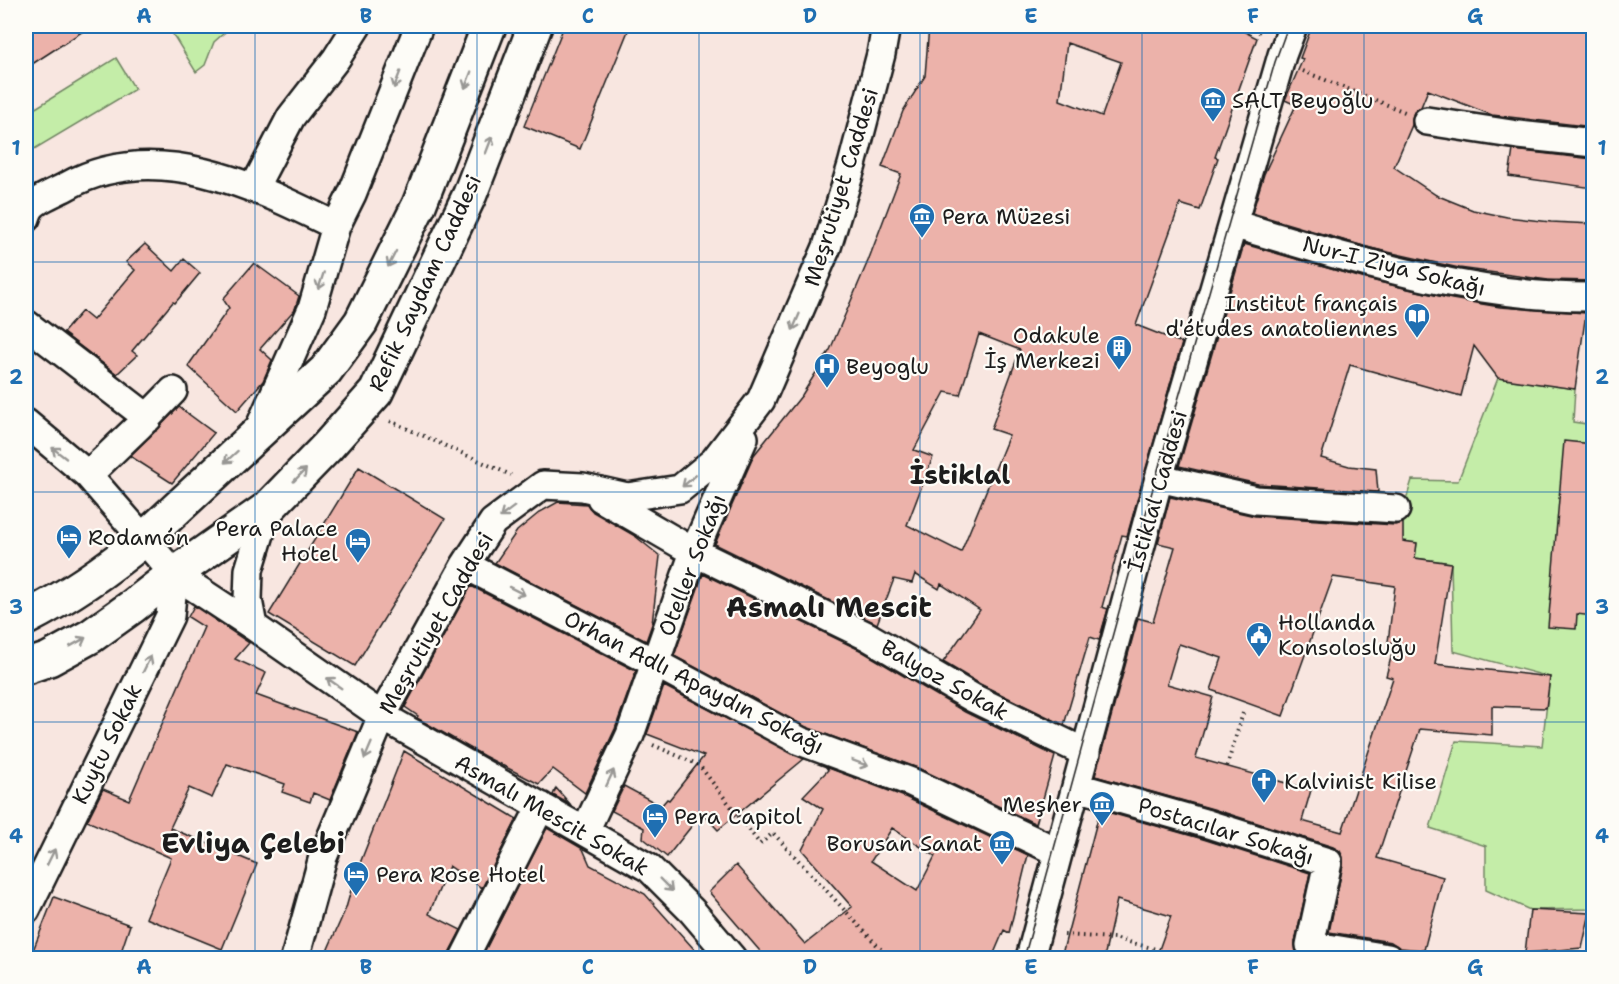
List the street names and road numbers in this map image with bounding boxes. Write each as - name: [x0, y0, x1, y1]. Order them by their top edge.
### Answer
- street label: Meşrutiyet Caddesi: [797, 84, 885, 290]
- street label: Refik Saydam Caddesi: [362, 170, 488, 396]
- street label: Nur-I Ziya Sokağı: [1299, 229, 1489, 303]
- street label: İstiklal Caddesi: [1120, 407, 1194, 575]
- street label: Oteller Sokağı: [652, 490, 732, 640]
- street label: Meşrutiyet Caddesi: [372, 527, 500, 719]
- street label: Orhan Adlı Apaydın Sokağı: [559, 604, 829, 760]
- street label: Balyoz Sokak: [876, 633, 1014, 727]
- street label: Kuytu Sokak: [65, 679, 149, 809]
- street label: Asmalı Mescit Sokak: [450, 748, 654, 882]
- street label: Postacılar Sokağı: [1135, 790, 1317, 872]

